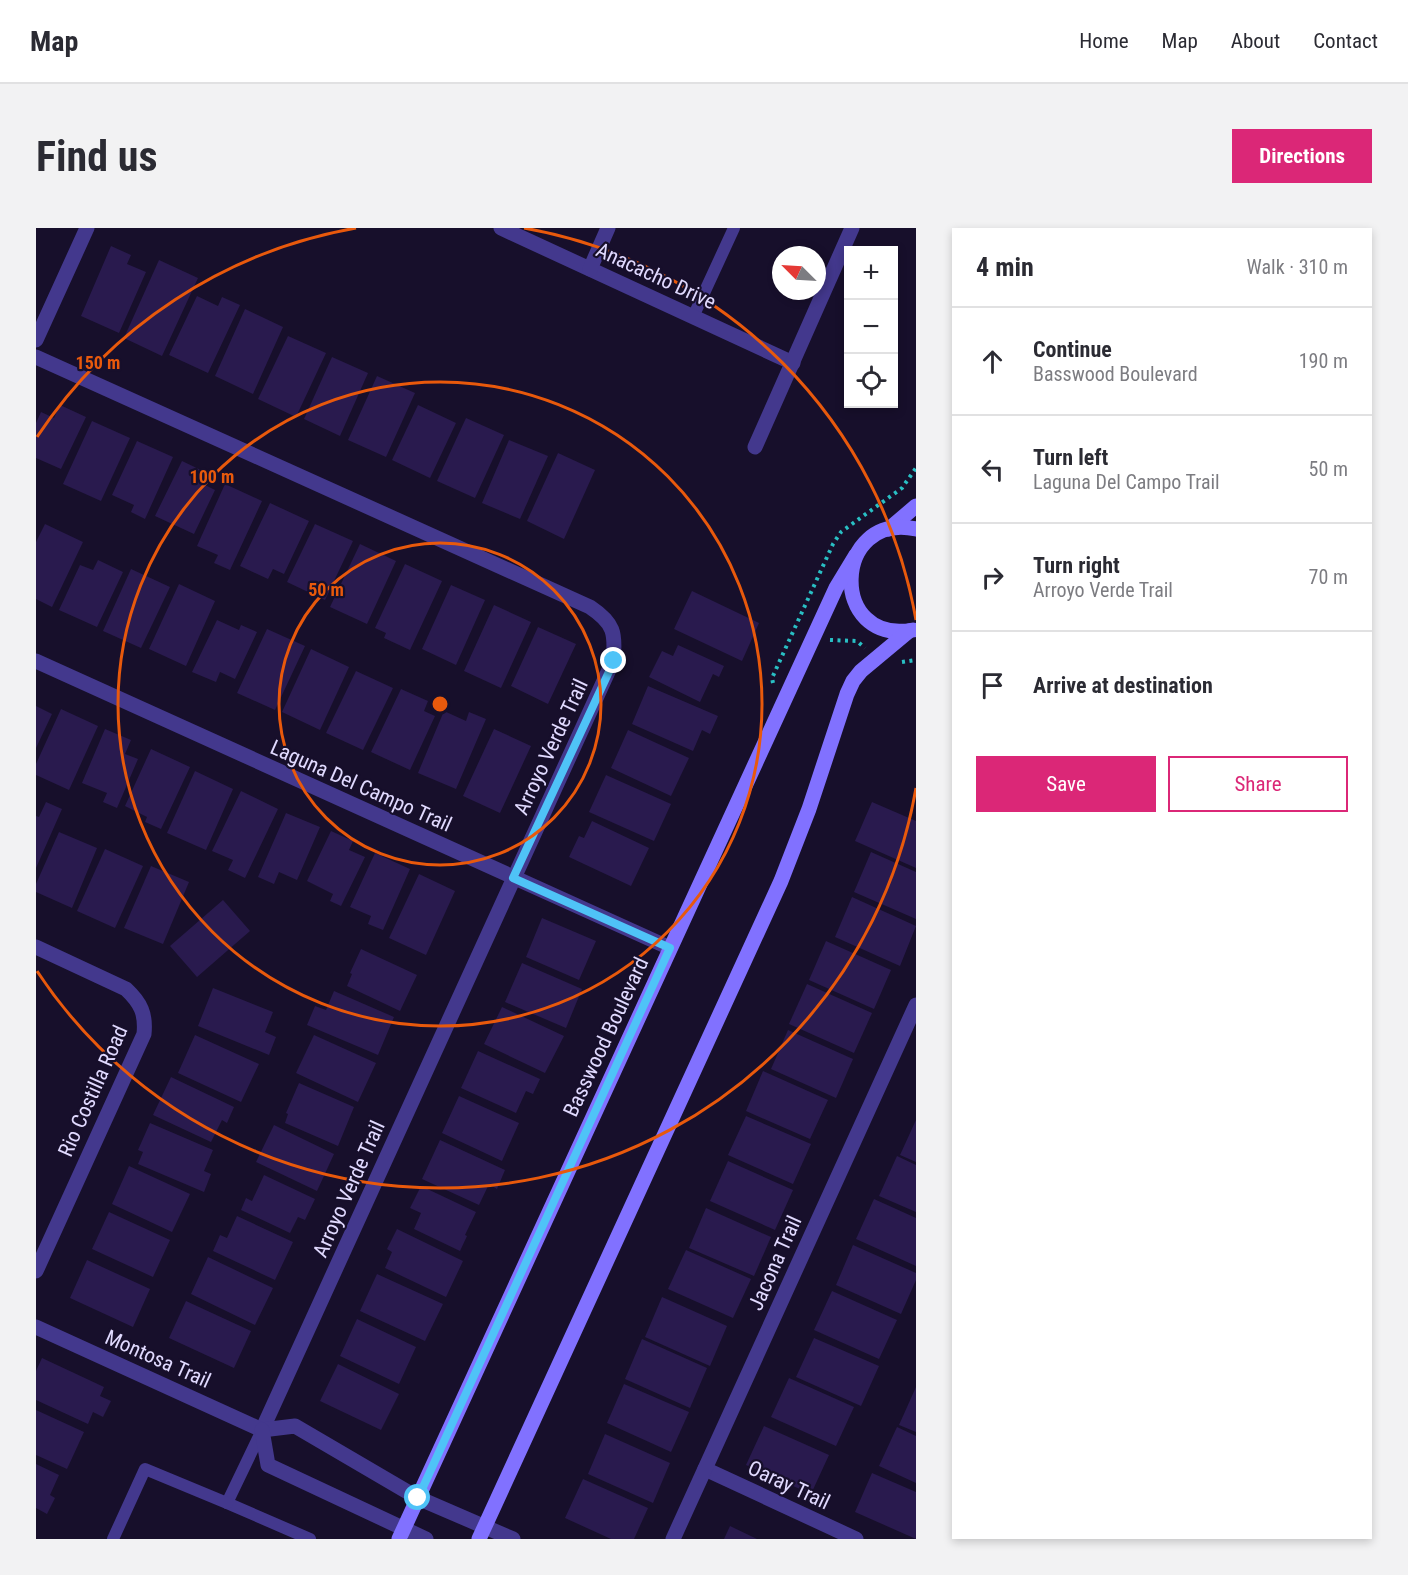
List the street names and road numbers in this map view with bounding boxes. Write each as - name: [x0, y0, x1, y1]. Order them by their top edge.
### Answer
- street label: Anacacho Drive: [592, 238, 720, 314]
- street label: Arroyo Verde Trail: [509, 675, 593, 819]
- street label: Laguna Del Campo Trail: [267, 735, 455, 837]
- street label: Basswood Boulevard: [559, 954, 653, 1120]
- street label: Rio Costilla Road: [53, 1022, 133, 1160]
- street label: Arroyo Verde Trail: [308, 1117, 390, 1261]
- street label: Jacona Trail: [744, 1212, 806, 1314]
- street label: Montosa Trail: [101, 1325, 215, 1393]
- street label: Oaray Trail: [744, 1456, 834, 1514]

